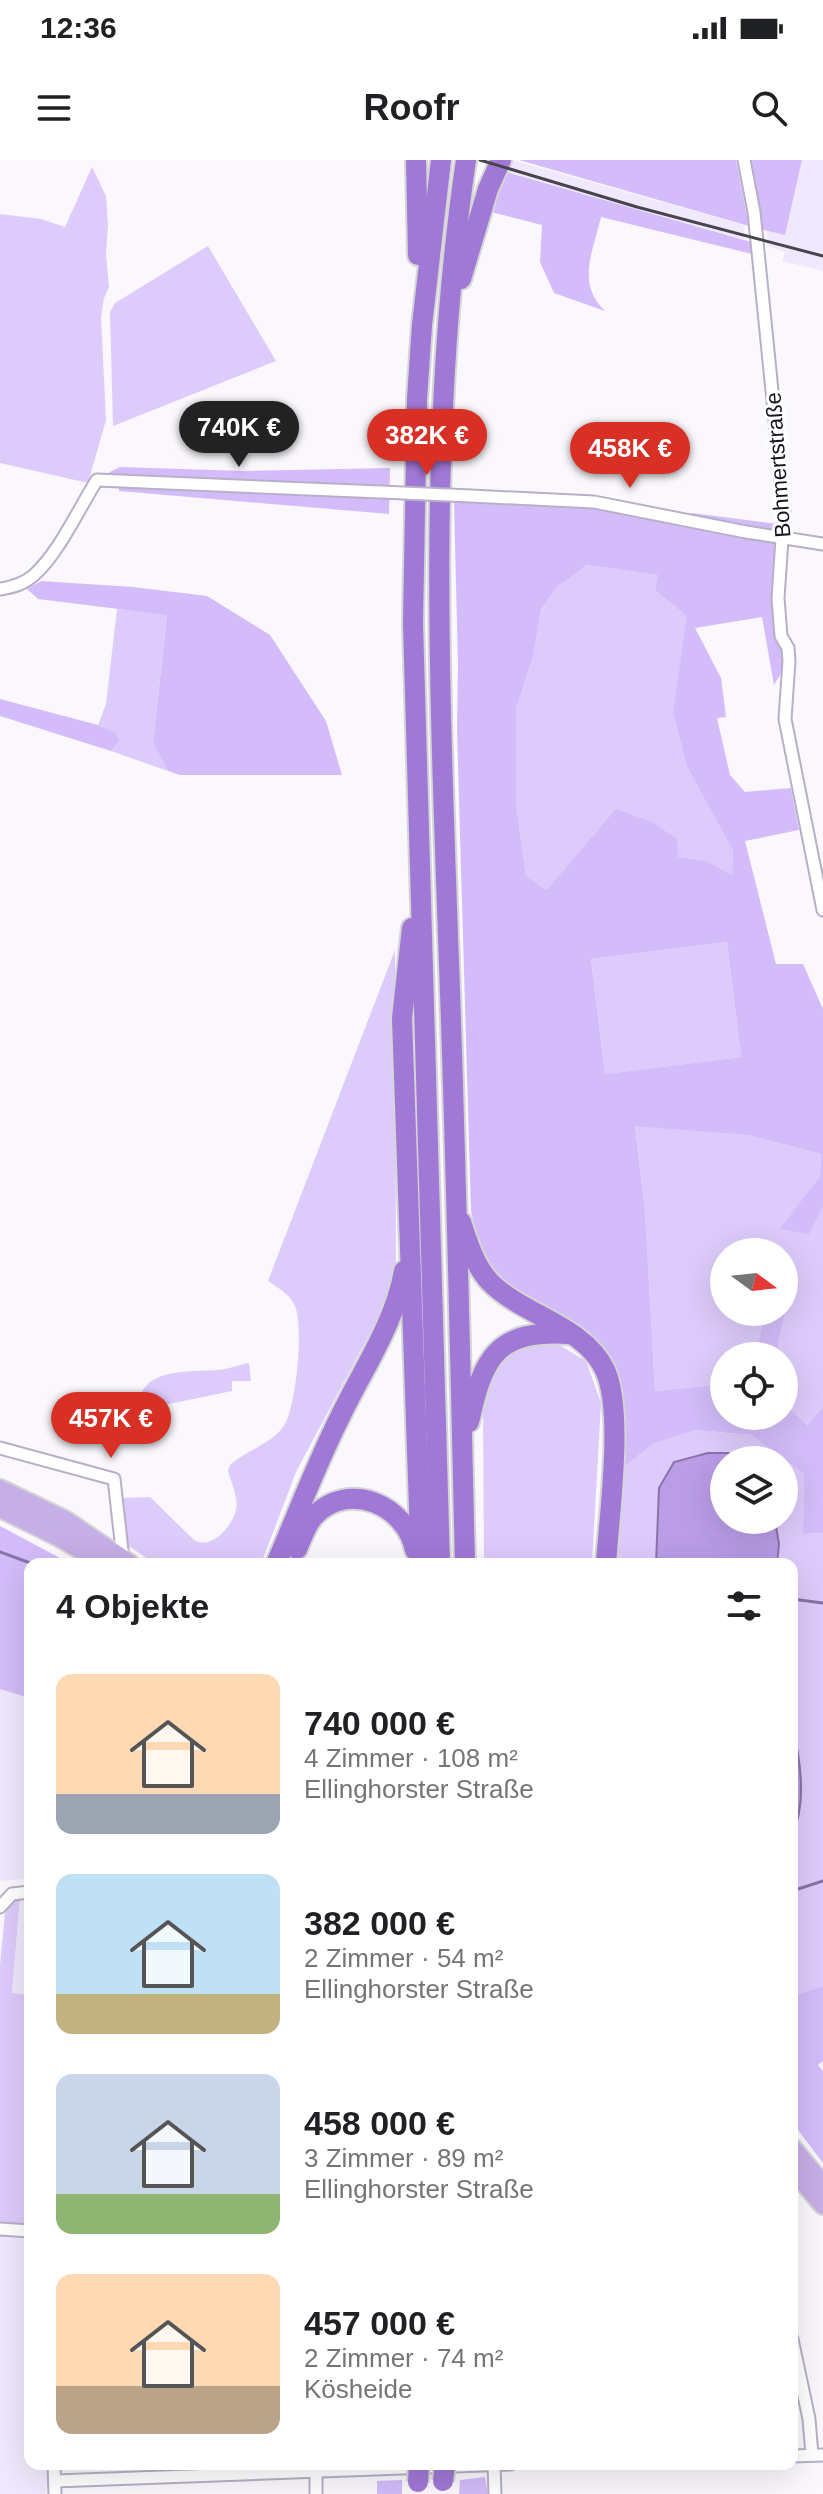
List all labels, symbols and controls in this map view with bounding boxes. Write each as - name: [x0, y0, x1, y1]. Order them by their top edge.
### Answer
- text: 12:36: [40, 11, 117, 44]
- icon: menu: [32, 86, 76, 130]
- icon: search: [747, 86, 791, 130]
- text: Roofr: [364, 87, 459, 128]
- street label: Bohmertstraße: [760, 392, 796, 538]
- pin: 740K €: [174, 401, 304, 469]
- pin: 382K €: [362, 409, 492, 477]
- text: 740K €: [197, 412, 281, 442]
- text: 382K €: [385, 420, 469, 450]
- pin: 458K €: [565, 422, 695, 490]
- text: 458K €: [588, 433, 672, 463]
- north arrow: [710, 1238, 798, 1326]
- map controls: [710, 1238, 798, 1534]
- button: locate: [710, 1342, 798, 1430]
- pin: 457K €: [46, 1392, 176, 1460]
- text: 457K €: [69, 1403, 153, 1433]
- button: layers: [710, 1446, 798, 1534]
- icon: filters: [722, 1584, 766, 1628]
- text: 4 Objekte: [56, 1587, 209, 1625]
- text: 740 000 €: [304, 1704, 455, 1742]
- icon: home: [120, 1706, 216, 1802]
- text: 4 Zimmer · 108 m²: [304, 1743, 518, 1773]
- text: Ellinghorster Straße: [304, 1774, 534, 1804]
- text: 382 000 €: [304, 1904, 455, 1942]
- icon: home: [120, 1906, 216, 2002]
- text: 2 Zimmer · 54 m²: [304, 1943, 503, 1973]
- text: Ellinghorster Straße: [304, 1974, 534, 2004]
- text: 458 000 €: [304, 2104, 455, 2142]
- icon: home: [120, 2106, 216, 2202]
- text: 3 Zimmer · 89 m²: [304, 2143, 503, 2173]
- text: Ellinghorster Straße: [304, 2174, 534, 2204]
- text: 457 000 €: [304, 2304, 455, 2342]
- icon: home: [120, 2306, 216, 2402]
- text: 2 Zimmer · 74 m²: [304, 2343, 503, 2373]
- text: Kösheide: [304, 2374, 412, 2404]

